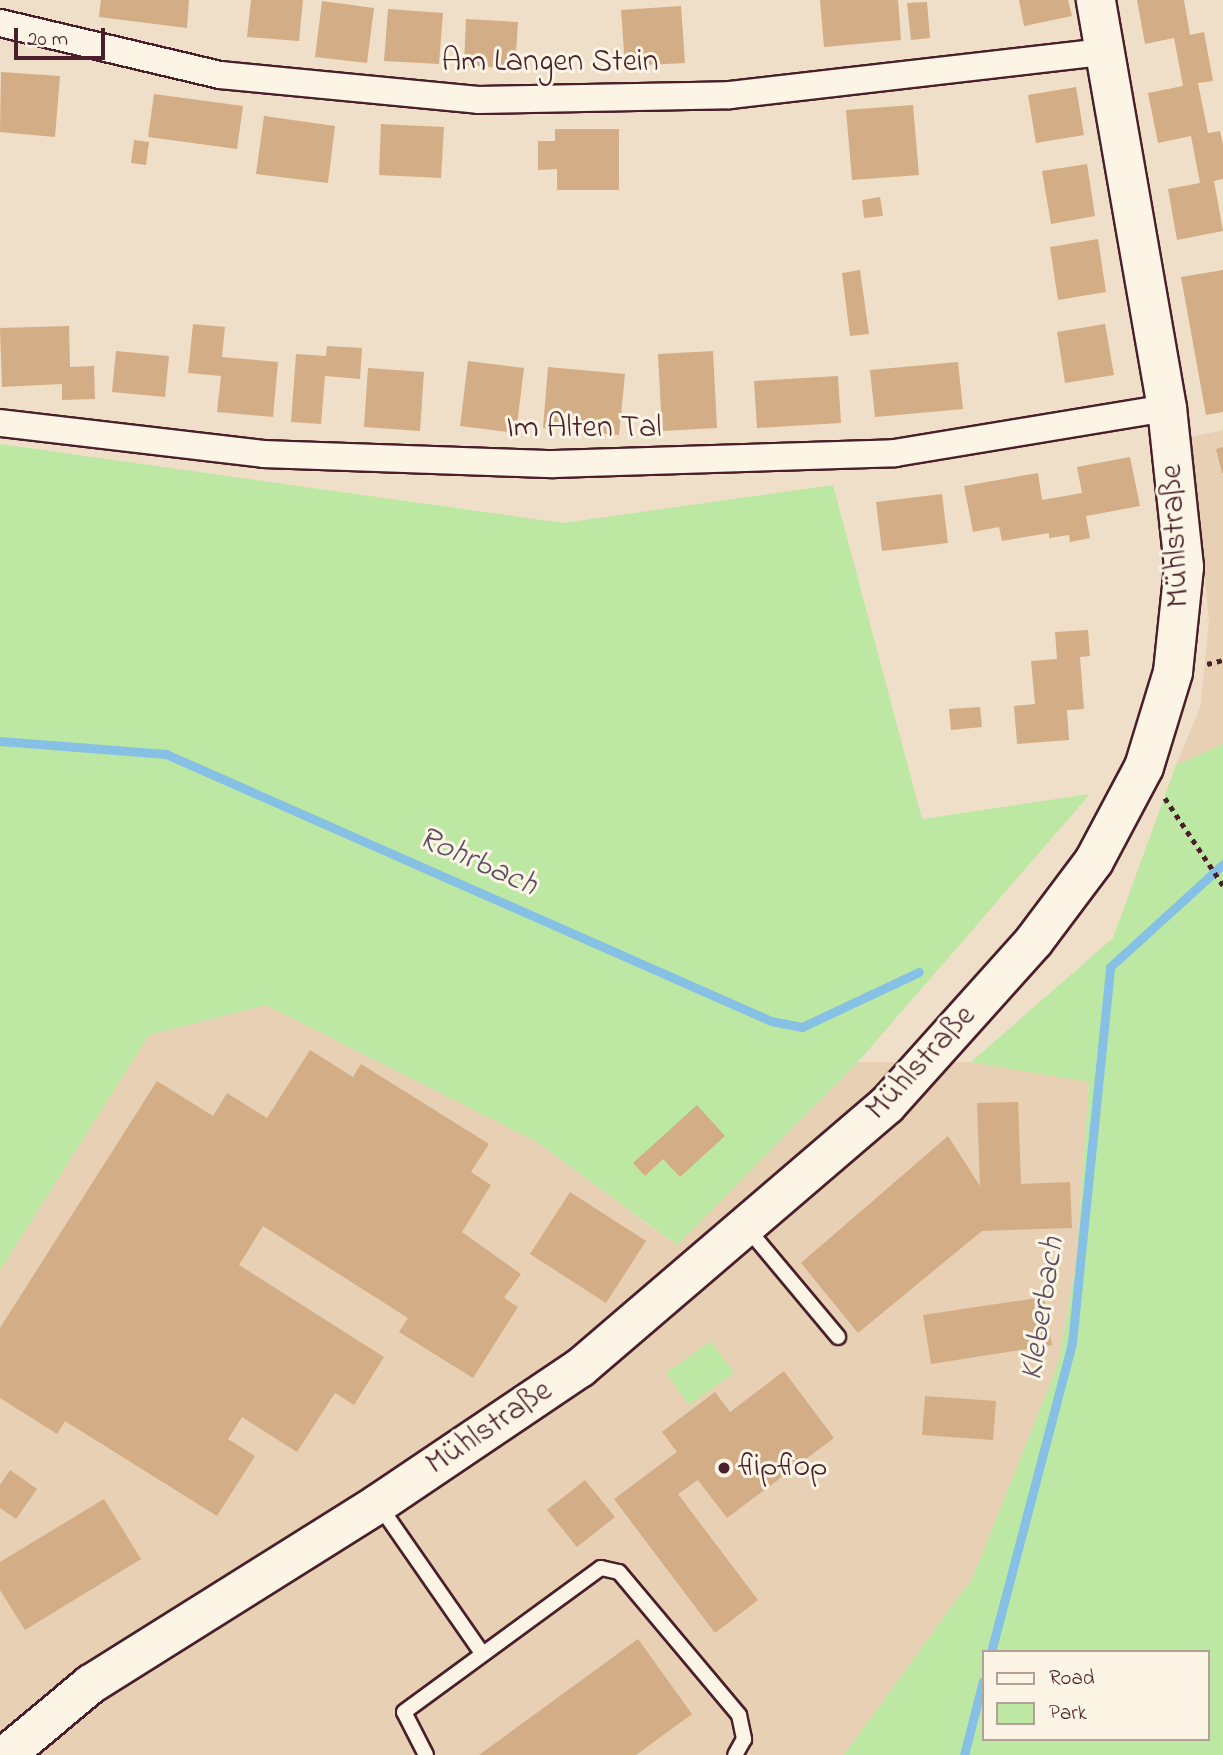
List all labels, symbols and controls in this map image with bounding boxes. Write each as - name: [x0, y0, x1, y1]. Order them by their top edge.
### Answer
- scale bar: [18, 14, 108, 58]
- text: 20 m: [27, 25, 68, 55]
- street label: Am Langen Stein: [441, 44, 659, 82]
- street label: Im Alten Tal: [506, 410, 662, 448]
- street label: Mühlstraße: [1154, 463, 1200, 609]
- water label: Rohrbach: [411, 819, 543, 907]
- street label: Mühlstraße: [859, 998, 985, 1130]
- water label: Kleberbach: [1013, 1235, 1075, 1383]
- street label: Mühlstraße: [420, 1373, 560, 1485]
- place label: flipflop: [738, 1449, 827, 1487]
- marker: flipflop: [716, 1460, 732, 1476]
- legend: [982, 1650, 1209, 1741]
- text: Road: [1049, 1664, 1095, 1694]
- text: Park: [1049, 1699, 1087, 1729]

